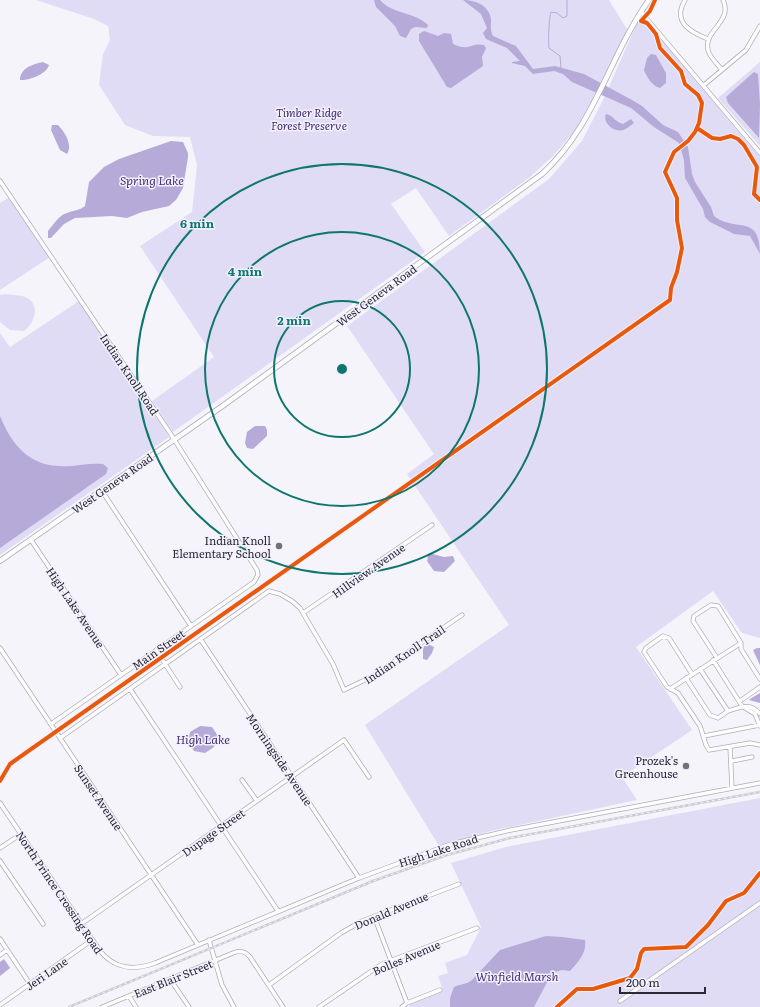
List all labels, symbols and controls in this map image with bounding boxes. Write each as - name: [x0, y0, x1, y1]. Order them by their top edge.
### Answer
- park label: Timber Ridge Forest Preserve: [271, 104, 347, 133]
- water label: Spring Lake: [120, 171, 184, 189]
- text: 6 min: [180, 214, 215, 232]
- street label: West Geneva Road: [333, 260, 420, 330]
- text: 4 min: [228, 262, 263, 280]
- text: 2 min: [277, 311, 311, 329]
- street label: Indian Knoll Road: [97, 330, 163, 418]
- centre of rings: [335, 362, 349, 376]
- street label: West Geneva Road: [68, 449, 156, 517]
- place label: Indian Knoll Elementary School: [172, 532, 271, 561]
- street label: Hillview Avenue: [328, 539, 408, 601]
- marker: Indian Knoll Elementary School: [274, 541, 284, 551]
- street label: High Lake Avenue: [43, 563, 109, 651]
- street label: Indian Knoll Trail: [360, 621, 448, 687]
- street label: Main Street: [128, 625, 188, 673]
- street label: Morningside Avenue: [243, 710, 317, 809]
- water label: High Lake: [176, 730, 230, 748]
- place label: Prozek's Greenhouse: [615, 752, 678, 781]
- street label: Sunset Avenue: [71, 761, 127, 833]
- marker: Prozek's Greenhouse: [681, 761, 691, 771]
- street label: Dupage Street: [178, 804, 248, 860]
- street label: North Prince Crossing Road: [13, 827, 107, 957]
- street label: High Lake Road: [396, 830, 480, 870]
- street label: Donald Avenue: [351, 887, 431, 933]
- street label: Bolles Avenue: [370, 935, 443, 978]
- street label: Jeri Lane: [22, 952, 71, 993]
- street label: East Blair Street: [131, 955, 215, 1001]
- water label: Winfield Marsh: [475, 967, 559, 985]
- scale bar: [620, 969, 705, 995]
- text: 200 m: [626, 973, 660, 991]

